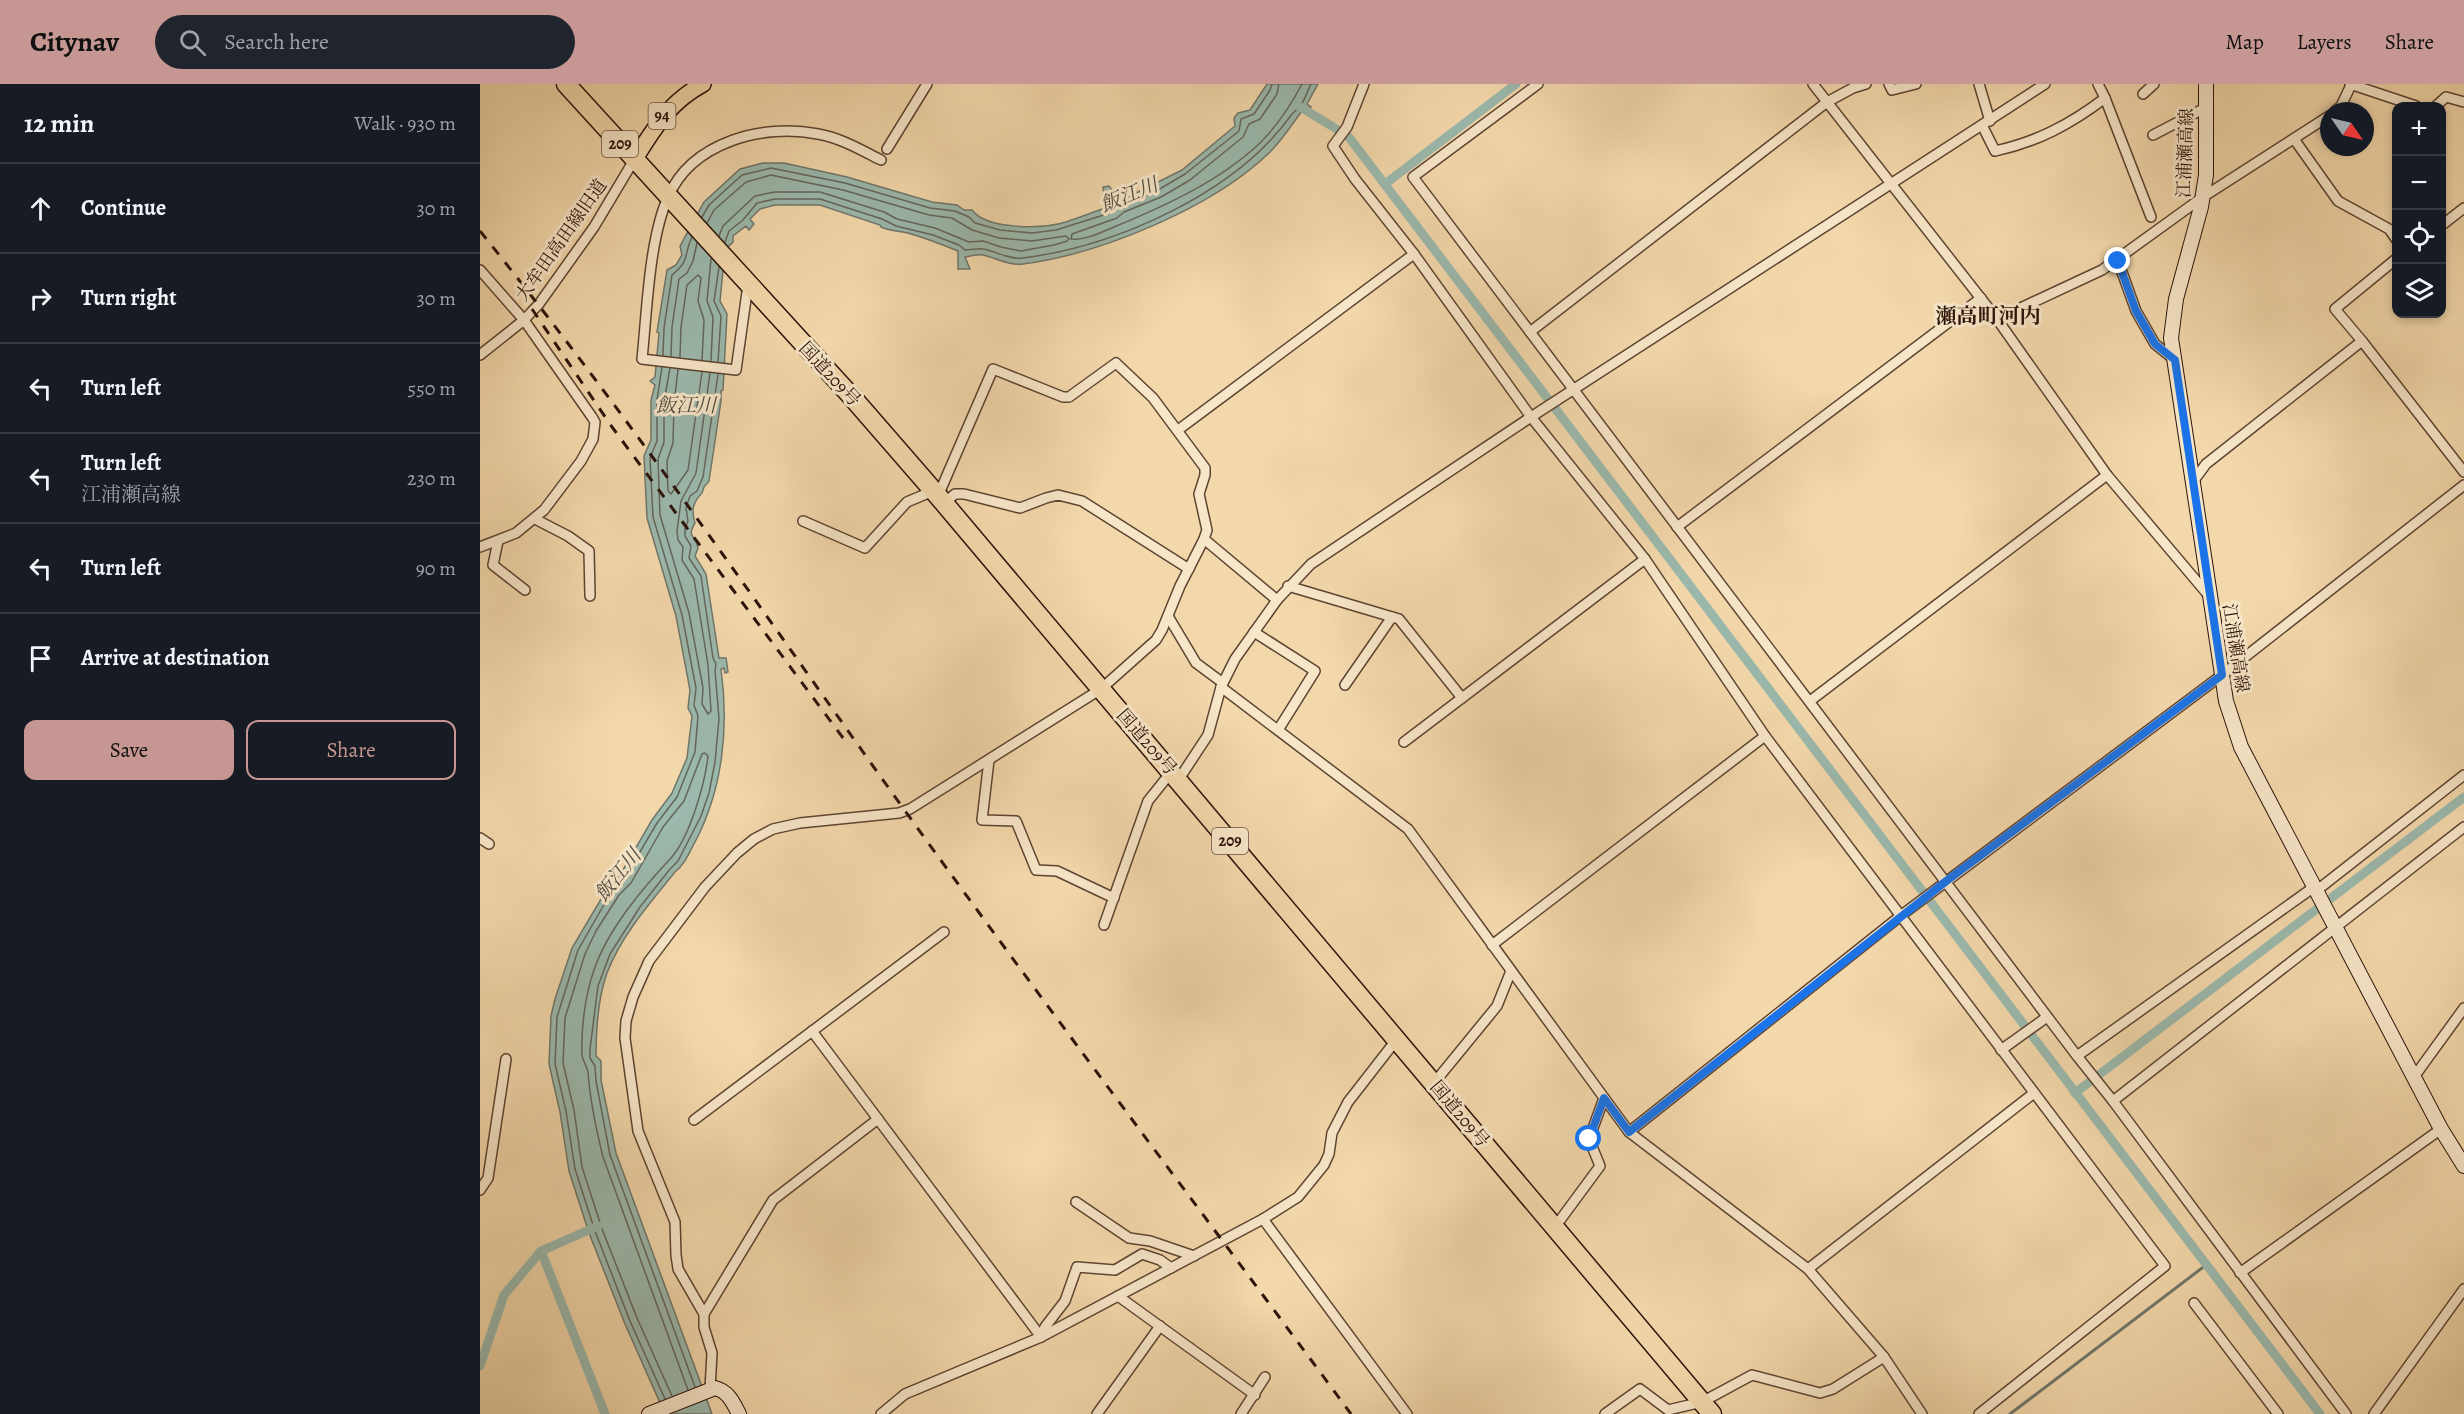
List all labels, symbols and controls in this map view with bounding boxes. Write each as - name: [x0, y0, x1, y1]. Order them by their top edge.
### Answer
- search box: [155, 15, 575, 69]
- text: Citynav: [30, 23, 119, 61]
- icon: search: [176, 26, 209, 59]
- text: Search here: [224, 27, 329, 57]
- text: Map: [2225, 28, 2264, 56]
- text: Layers: [2297, 28, 2352, 56]
- text: Share: [2385, 28, 2434, 56]
- north arrow: [2320, 102, 2374, 156]
- map controls: [2392, 102, 2446, 318]
- button: +: [2392, 102, 2446, 156]
- road number: 94: [648, 103, 675, 129]
- text: 12 min: [24, 106, 94, 141]
- street label: 江浦瀬高線: [2171, 108, 2199, 198]
- text: Walk · 930 m: [354, 110, 456, 137]
- road number: 209: [602, 131, 638, 157]
- button: −: [2392, 156, 2446, 210]
- water label: 飯江川: [1096, 170, 1164, 219]
- street label: 大牟田高田線旧道: [510, 174, 612, 306]
- icon: ahead: [24, 192, 57, 225]
- text: Continue: [81, 193, 166, 223]
- text: 30 m: [416, 195, 456, 222]
- button: locate: [2392, 210, 2446, 264]
- route end: [2104, 247, 2130, 273]
- button: layers: [2392, 264, 2446, 318]
- icon: right: [24, 282, 57, 315]
- text: Turn right: [81, 283, 177, 313]
- text: 30 m: [416, 285, 456, 312]
- district label: 瀬高町河内: [1936, 302, 2041, 330]
- street label: 国道209号: [794, 336, 866, 412]
- icon: left: [24, 372, 57, 405]
- text: Turn left: [81, 373, 161, 403]
- text: 550 m: [408, 375, 456, 402]
- water label: 飯江川: [656, 392, 718, 419]
- text: Turn left: [81, 448, 161, 478]
- icon: left: [24, 462, 57, 495]
- text: 230 m: [407, 465, 456, 492]
- text: 江浦瀬高線: [81, 481, 181, 508]
- icon: left: [24, 552, 57, 585]
- text: Turn left: [81, 553, 161, 583]
- text: 90 m: [416, 555, 456, 582]
- street label: 江浦瀬高線: [2217, 602, 2255, 694]
- icon: arrive: [24, 642, 57, 675]
- text: Arrive at destination: [81, 643, 270, 673]
- street label: 国道209号: [1112, 704, 1182, 780]
- button: Save: [24, 720, 234, 780]
- button: Share: [246, 720, 456, 780]
- road number: 209: [1212, 828, 1248, 854]
- water label: 飯江川: [589, 842, 649, 907]
- street label: 国道209号: [1425, 1076, 1495, 1152]
- route start: [1575, 1125, 1601, 1151]

